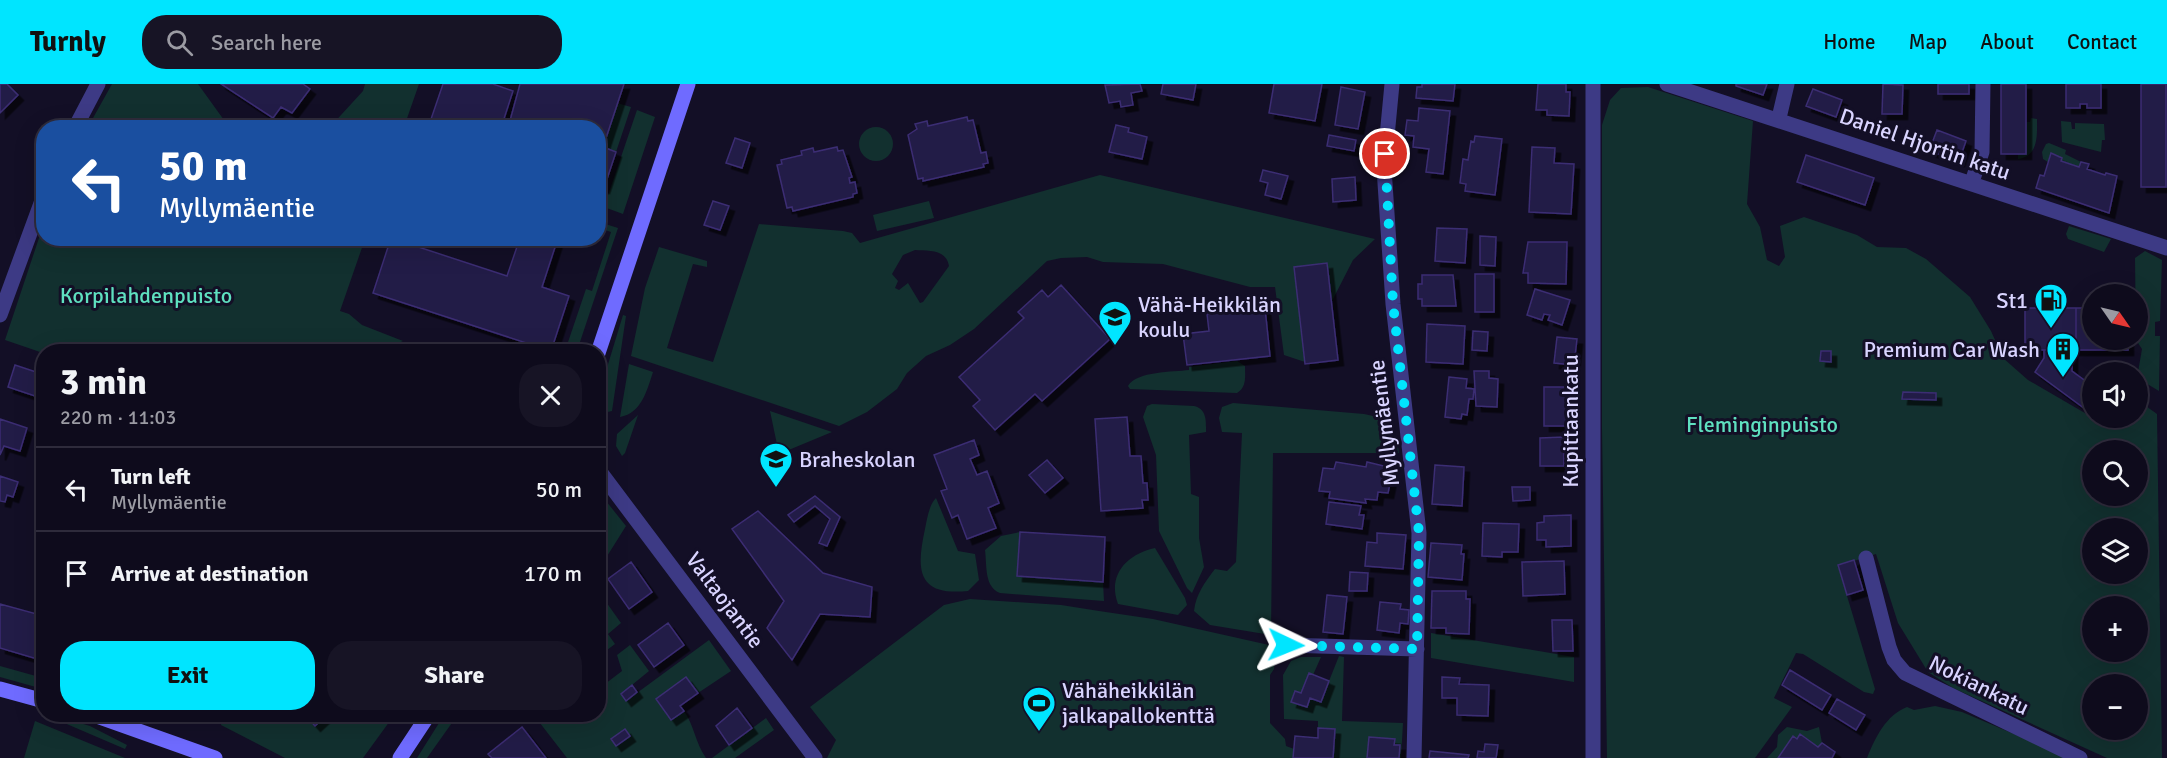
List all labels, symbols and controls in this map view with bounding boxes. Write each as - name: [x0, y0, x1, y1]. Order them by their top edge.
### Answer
- search box: [142, 15, 562, 69]
- text: Turnly: [30, 25, 106, 59]
- icon: search: [163, 26, 196, 59]
- text: Search here: [211, 29, 322, 56]
- text: Home: [1823, 29, 1876, 55]
- text: Map: [1909, 29, 1947, 55]
- text: About: [1980, 29, 2034, 55]
- text: Contact: [2067, 29, 2137, 55]
- street label: Daniel Hjortin katu: [1836, 102, 2014, 186]
- pin: [1359, 128, 1410, 179]
- icon: arrive: [1368, 137, 1401, 170]
- text: 50 m: [159, 141, 248, 192]
- icon: left: [60, 144, 138, 222]
- text: Myllymäentie: [159, 192, 315, 225]
- park label: Korpilahdenpuisto: [60, 282, 232, 309]
- fuel station icon: St1: [2033, 282, 2069, 329]
- north arrow: [2082, 284, 2148, 350]
- map controls: [2082, 284, 2148, 740]
- place label: St1: [1996, 287, 2028, 314]
- place label: Vähä-Heikkilän koulu: [1138, 291, 1281, 343]
- school or university icon: Vähä-Heikkilän koulu: [1097, 299, 1133, 346]
- building icon: Premium Car Wash: [2045, 331, 2081, 378]
- place label: Premium Car Wash: [1863, 336, 2040, 363]
- street label: Kupittaankatu: [1557, 354, 1584, 488]
- street label: Myllymäentie: [1363, 358, 1405, 488]
- text: 3 min: [60, 360, 147, 405]
- button: sound: [2082, 362, 2148, 428]
- button: close: [519, 364, 582, 427]
- text: 220 m · 11:03: [60, 405, 176, 430]
- park label: Fleminginpuisto: [1686, 411, 1838, 438]
- button: search: [2082, 440, 2148, 506]
- school or university icon: Braheskolan: [758, 441, 794, 488]
- place label: Braheskolan: [799, 446, 915, 473]
- text: Turn left: [111, 463, 191, 490]
- icon: left: [60, 473, 93, 506]
- text: 50 m: [536, 476, 582, 503]
- text: Myllymäentie: [111, 490, 227, 515]
- button: layers: [2082, 518, 2148, 584]
- street label: Valtaojantie: [680, 547, 770, 653]
- icon: arrive: [60, 557, 93, 590]
- text: Arrive at destination: [111, 560, 308, 587]
- text: 170 m: [524, 560, 582, 587]
- button: +: [2082, 596, 2148, 662]
- position arrow: [1254, 613, 1318, 677]
- button: Exit: [60, 641, 315, 710]
- button: Share: [327, 641, 582, 710]
- street label: Nokiankatu: [1925, 649, 2033, 721]
- button: −: [2082, 674, 2148, 740]
- place label: Vähäheikkilän jalkapallokenttä: [1062, 677, 1215, 729]
- sports icon: Vähäheikkilän jalkapallokenttä: [1021, 685, 1057, 732]

